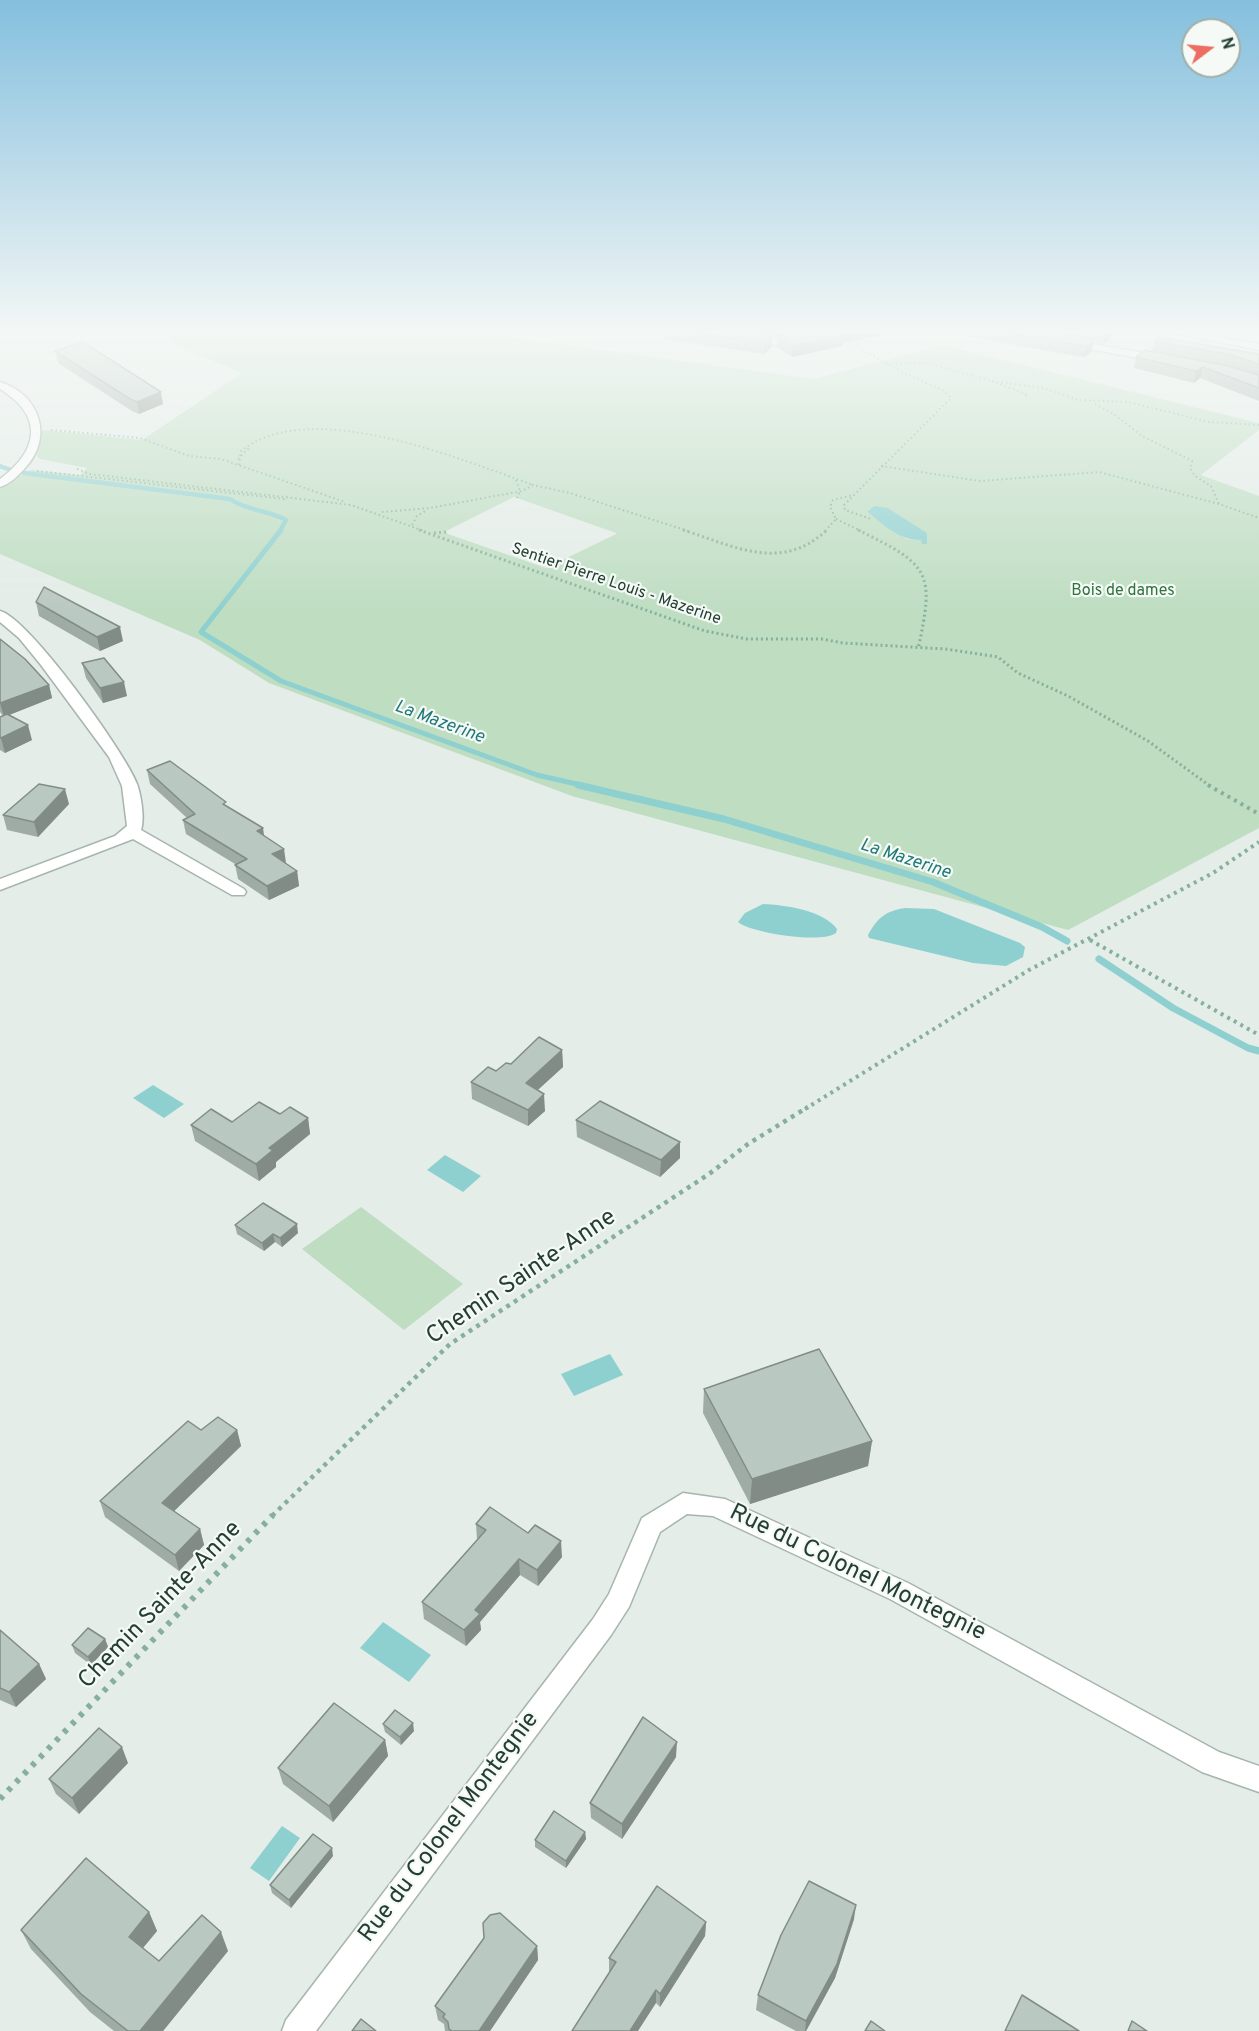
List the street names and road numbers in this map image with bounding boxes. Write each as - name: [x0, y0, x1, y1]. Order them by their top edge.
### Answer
- street label: Sentier Pierre Louis - Mazerine: [509, 540, 723, 630]
- street label: Chemin Sainte-Anne: [422, 1204, 622, 1352]
- street label: Rue du Colonel Montegnie: [724, 1499, 990, 1649]
- street label: Chemin Sainte-Anne: [73, 1516, 249, 1696]
- street label: Rue du Colonel Montegnie: [354, 1707, 546, 1949]

